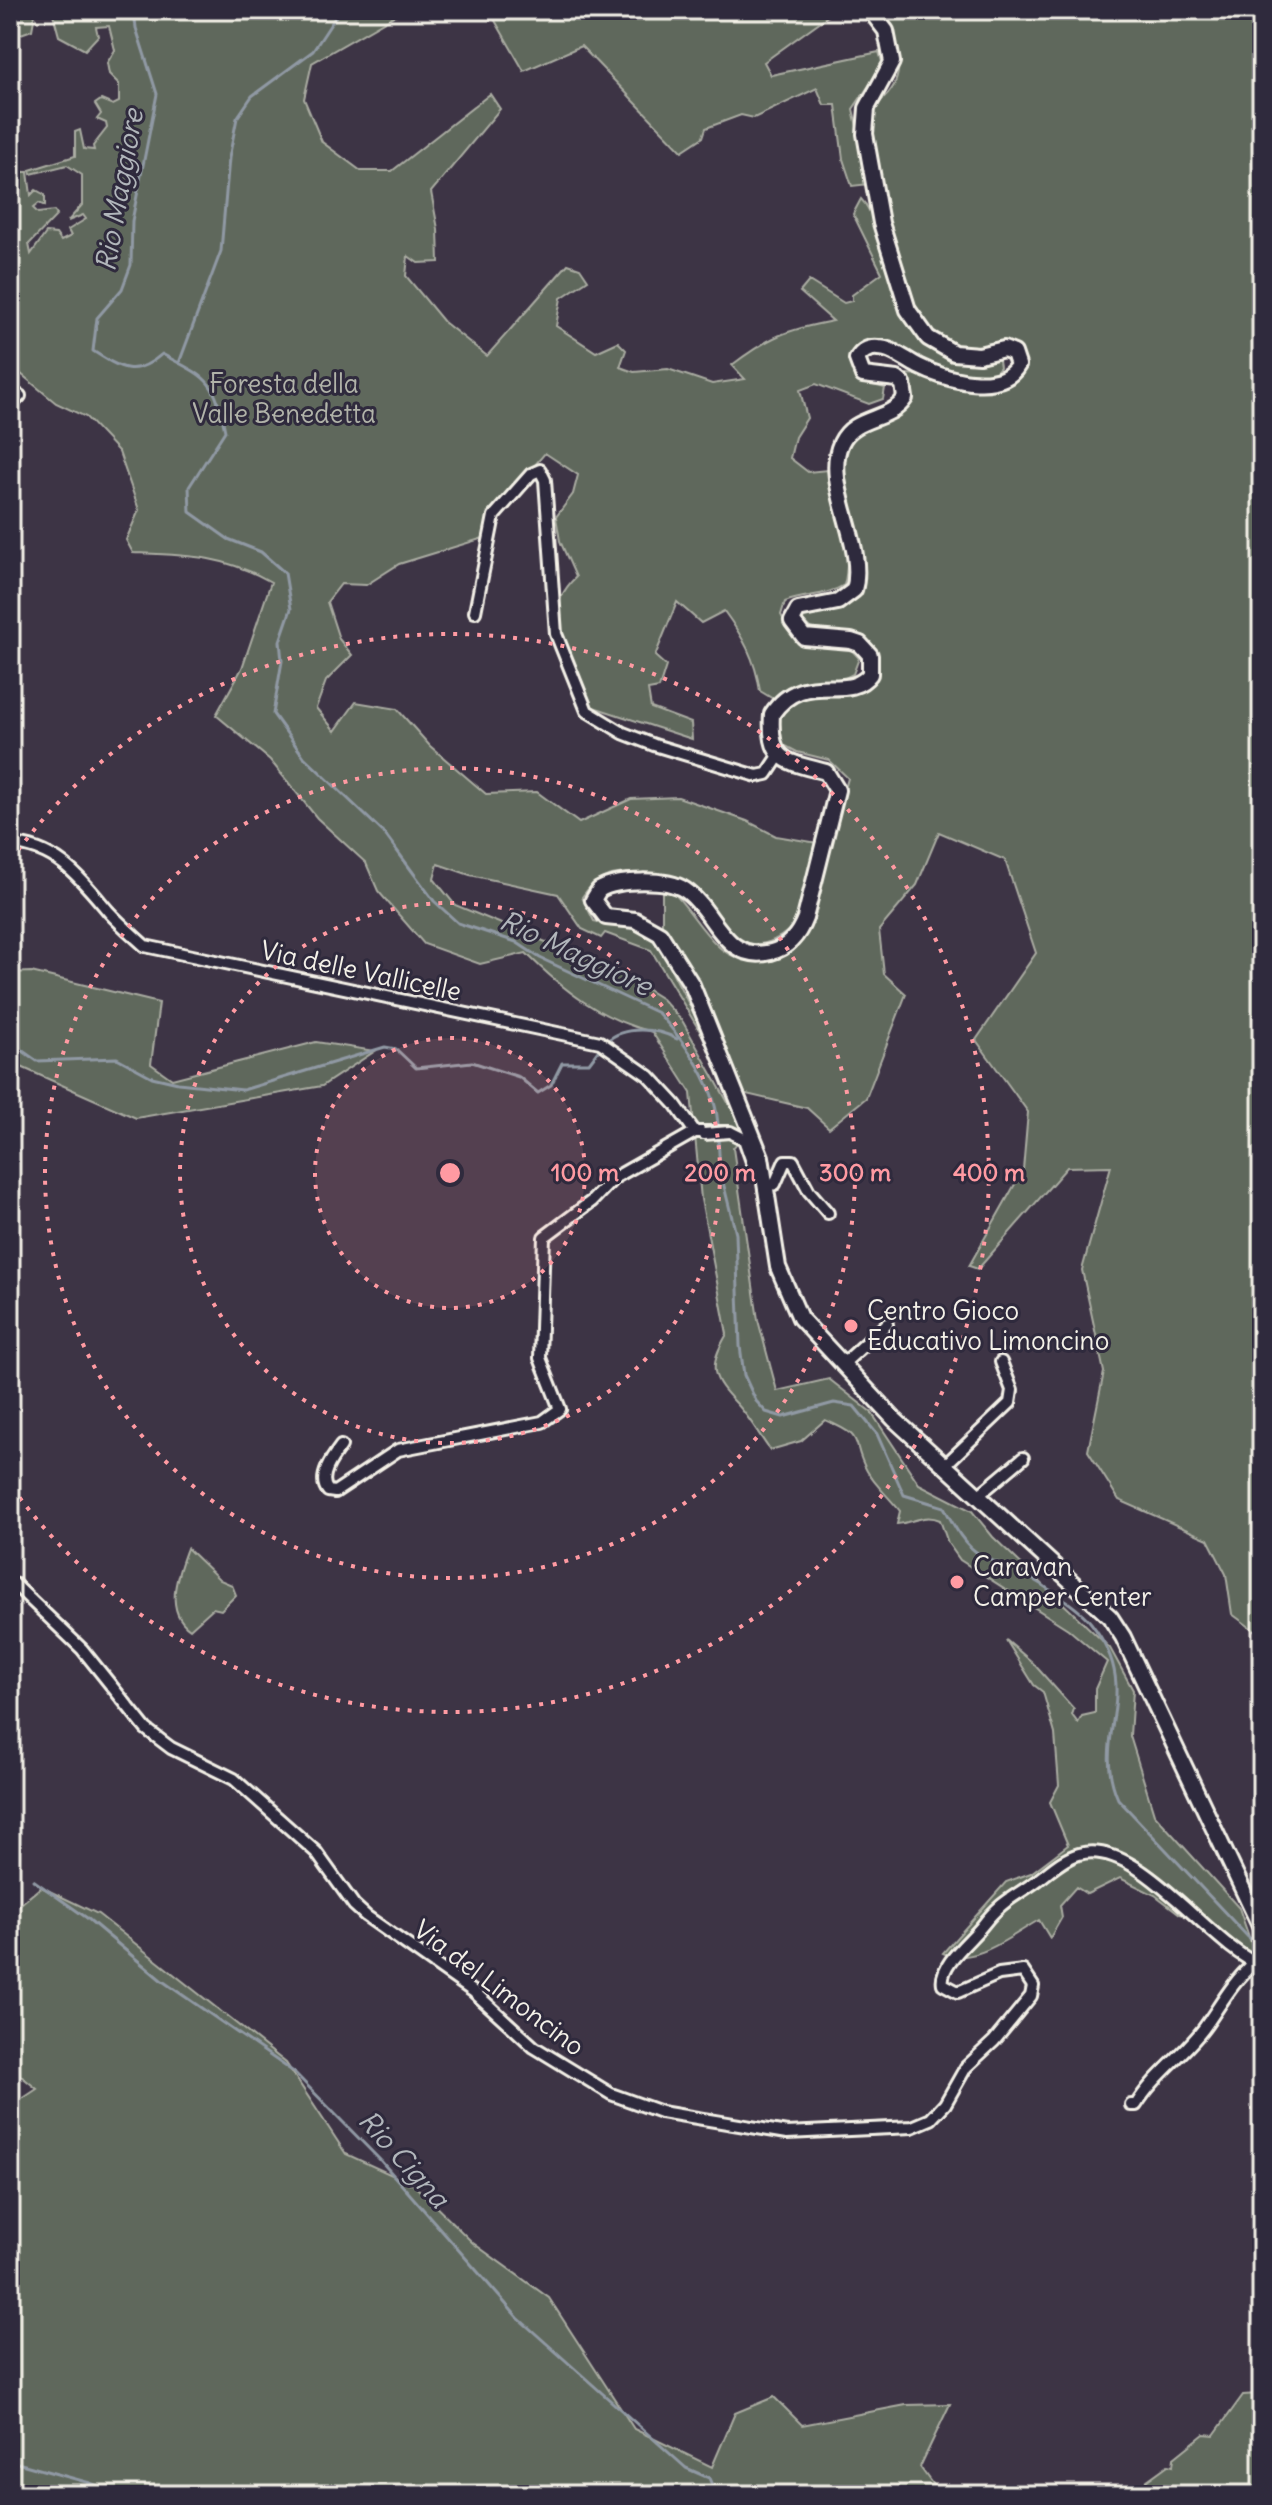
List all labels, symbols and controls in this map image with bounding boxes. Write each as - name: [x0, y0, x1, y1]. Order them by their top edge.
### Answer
- water label: Rio Maggiore: [87, 104, 151, 274]
- park label: Foresta della Valle Benedetta: [192, 367, 376, 430]
- water label: Rio Maggiore: [494, 902, 660, 1005]
- street label: Via delle Vallicelle: [258, 933, 464, 1008]
- text: 100 m: [551, 1157, 619, 1187]
- text: 200 m: [684, 1157, 756, 1187]
- text: 300 m: [819, 1157, 891, 1187]
- text: 400 m: [953, 1157, 1025, 1187]
- centre of rings: [436, 1159, 464, 1187]
- place label: Centro Gioco Educativo Limoncino: [867, 1294, 1109, 1357]
- marker: Centro Gioco Educativo Limoncino: [842, 1317, 860, 1335]
- place label: Caravan Camper Center: [973, 1550, 1152, 1613]
- marker: Caravan Camper Center: [948, 1573, 966, 1591]
- street label: Via del Limoncino: [407, 1913, 591, 2063]
- water label: Rio Cigna: [351, 2103, 459, 2217]

